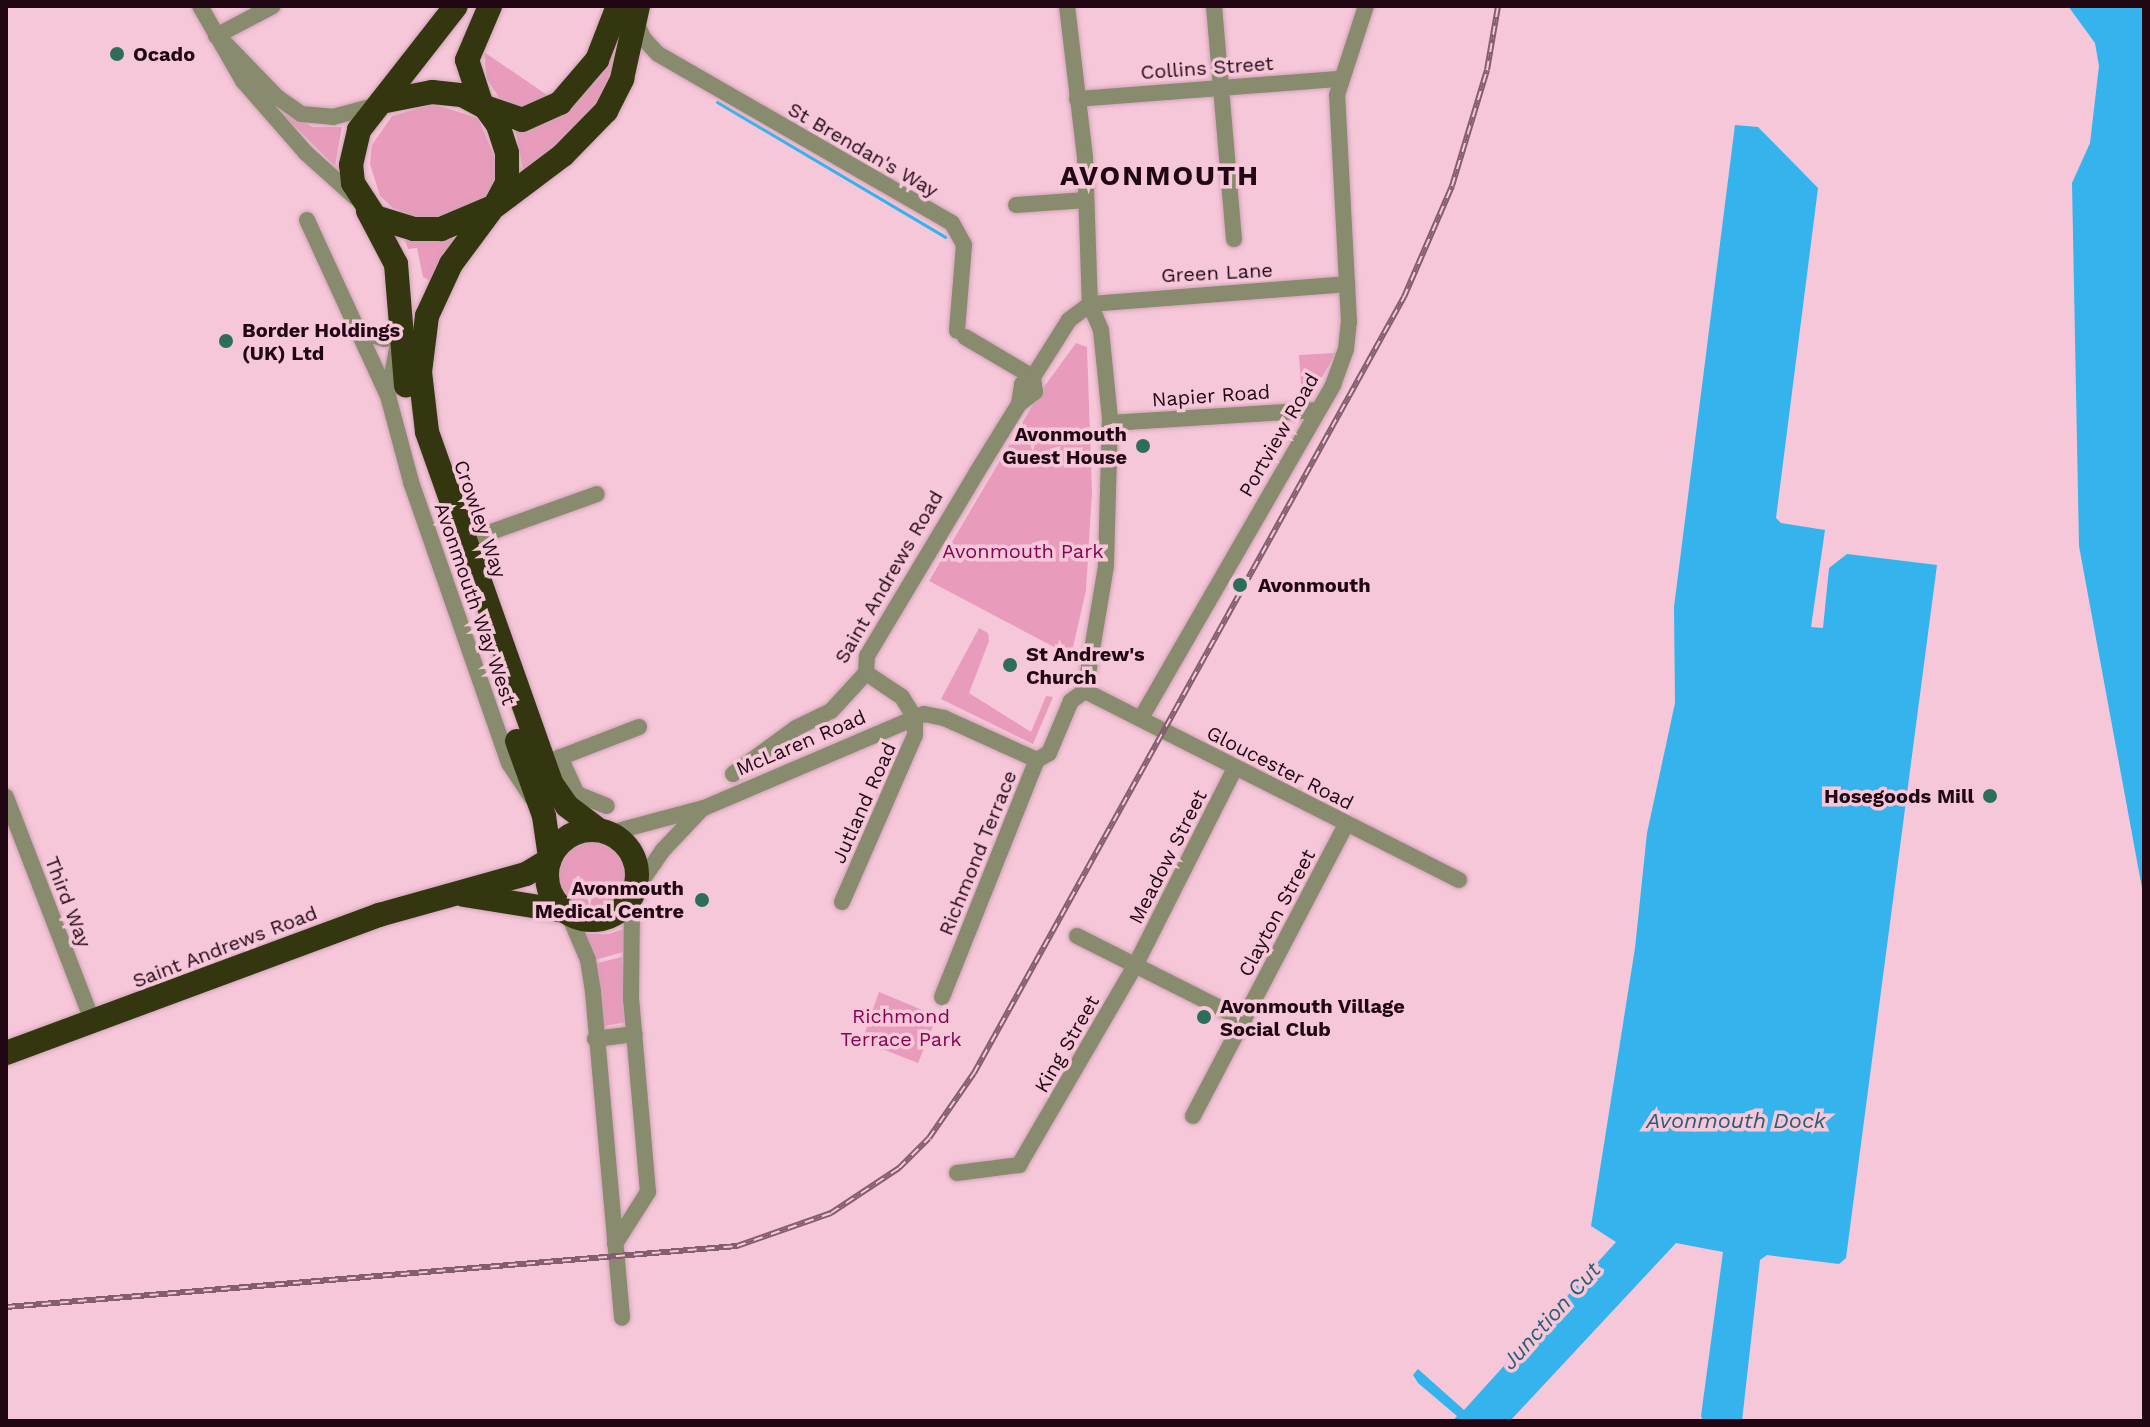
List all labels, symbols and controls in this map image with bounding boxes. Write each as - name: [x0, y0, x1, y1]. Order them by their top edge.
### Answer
- place label: Ocado: [133, 42, 195, 66]
- marker: Ocado: [108, 45, 126, 63]
- street label: Collins Street: [1140, 51, 1274, 85]
- street label: St Brendan's Way: [783, 97, 943, 203]
- district label: AVONMOUTH: [1060, 159, 1260, 193]
- street label: Green Lane: [1161, 258, 1273, 288]
- place label: Border Holdings (UK) Ltd: [242, 318, 400, 365]
- marker: Border Holdings (UK) Ltd: [217, 332, 235, 350]
- street label: Portview Road: [1234, 369, 1324, 501]
- street label: Napier Road: [1151, 380, 1271, 412]
- place label: Avonmouth Guest House: [1002, 422, 1127, 469]
- marker: Avonmouth Guest House: [1134, 437, 1152, 455]
- street label: Crowley Way: [449, 457, 511, 581]
- street label: Saint Andrews Road: [829, 486, 949, 668]
- street label: Avonmouth Way West: [429, 499, 521, 709]
- park label: Avonmouth Park: [942, 539, 1104, 563]
- place label: Avonmouth: [1258, 573, 1371, 597]
- marker: Avonmouth: [1229, 574, 1251, 596]
- place label: St Andrew's Church: [1026, 642, 1145, 689]
- marker: St Andrew's Church: [1001, 656, 1019, 674]
- street label: McLaren Road: [732, 705, 870, 781]
- street label: Gloucester Road: [1202, 721, 1358, 815]
- street label: Jutland Road: [827, 739, 901, 867]
- street label: Richmond Terrace: [934, 767, 1022, 939]
- place label: Hosegoods Mill: [1824, 784, 1974, 808]
- street label: Meadow Street: [1124, 786, 1212, 928]
- marker: Hosegoods Mill: [1981, 787, 1999, 805]
- street label: Clayton Street: [1233, 845, 1321, 981]
- street label: Third Way: [40, 853, 96, 951]
- place label: Avonmouth Medical Centre: [534, 876, 684, 923]
- marker: Avonmouth Medical Centre: [691, 889, 713, 911]
- street label: Saint Andrews Road: [129, 901, 321, 993]
- street label: King Street: [1029, 991, 1105, 1097]
- place label: Avonmouth Village Social Club: [1220, 994, 1405, 1041]
- park label: Richmond Terrace Park: [840, 1005, 962, 1052]
- marker: Avonmouth Village Social Club: [1195, 1008, 1213, 1026]
- water label: Avonmouth Dock: [1646, 1108, 1826, 1134]
- water label: Junction Cut: [1496, 1257, 1606, 1375]

